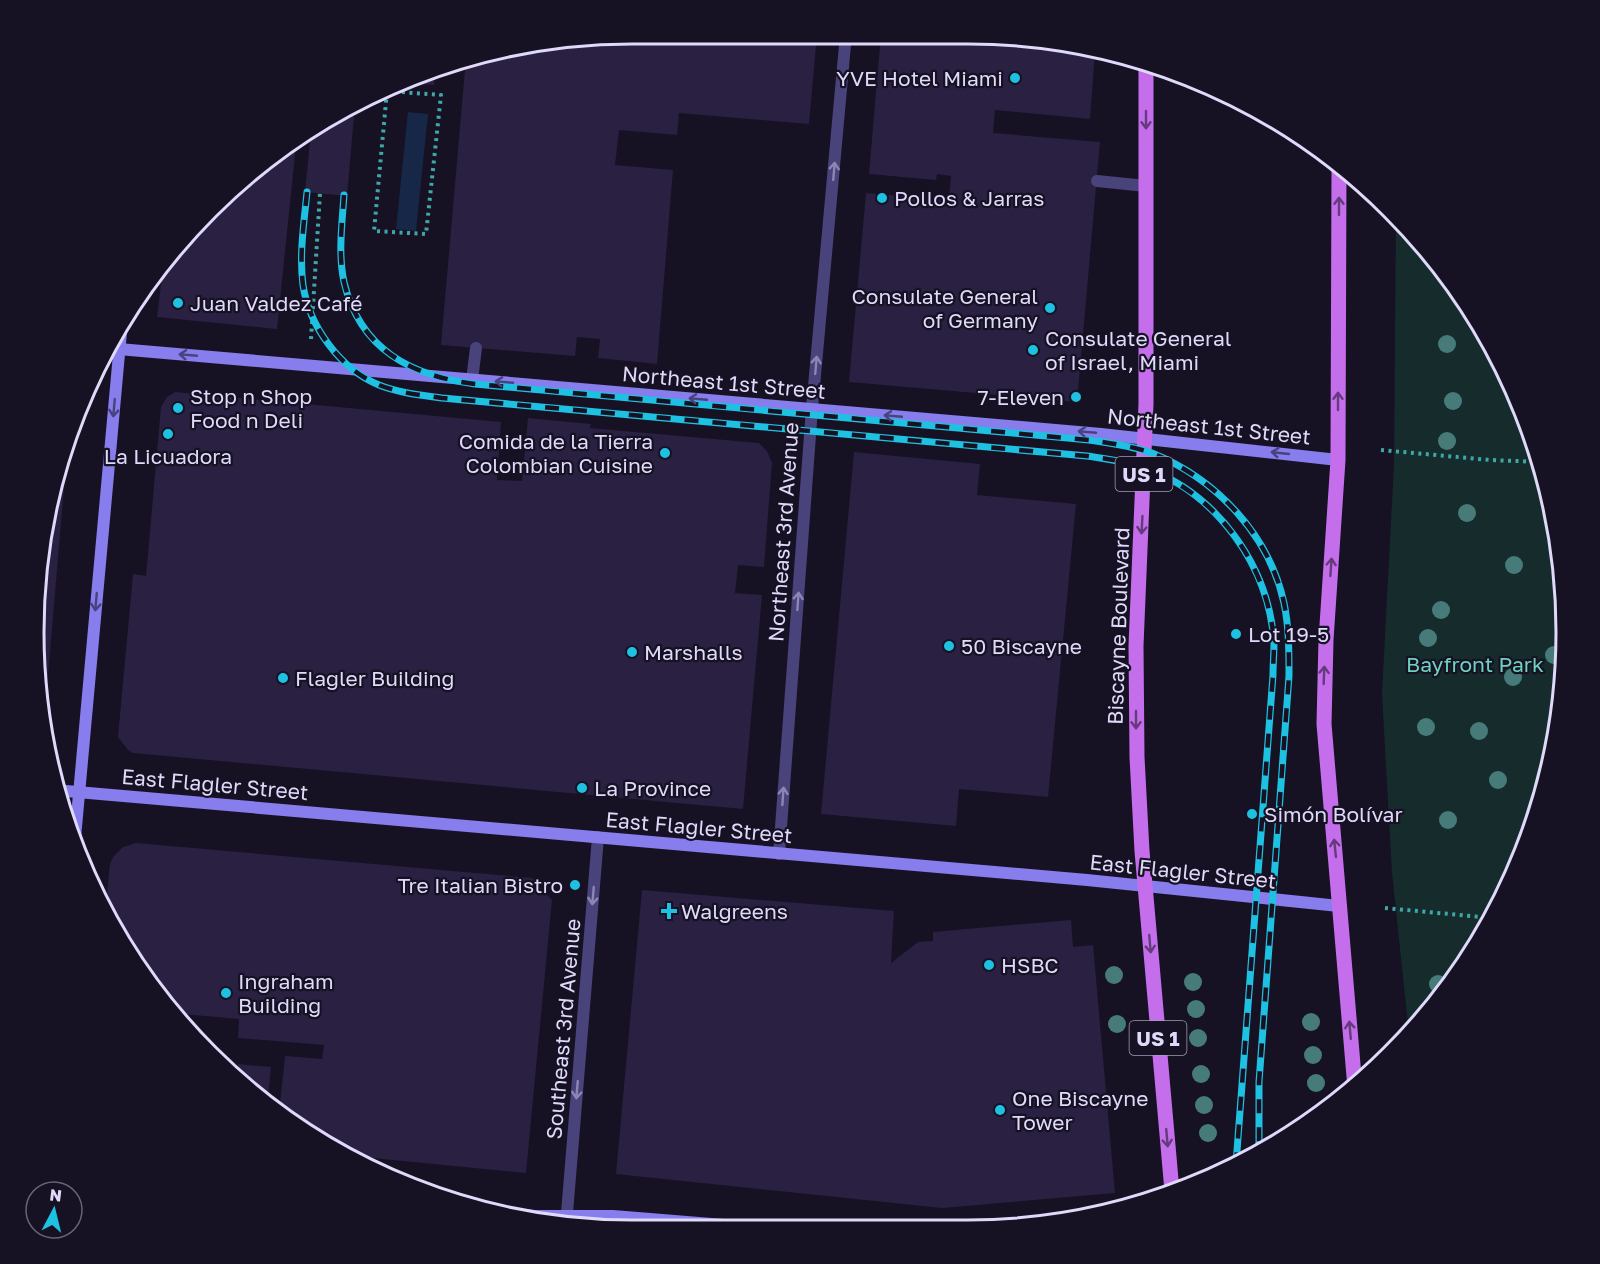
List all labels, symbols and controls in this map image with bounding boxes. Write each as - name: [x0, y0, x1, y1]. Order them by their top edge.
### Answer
- place label: YVE Hotel Miami: [836, 65, 1003, 91]
- marker: YVE Hotel Miami: [1008, 71, 1022, 85]
- one-way arrow: [1140, 110, 1152, 130]
- one-way arrow: [829, 161, 840, 181]
- place label: Pollos & Jarras: [894, 185, 1044, 211]
- marker: Pollos & Jarras: [875, 191, 889, 205]
- one-way arrow: [1333, 197, 1345, 217]
- place label: Consulate General of Germany: [852, 283, 1038, 333]
- place label: Juan Valdez Café: [190, 290, 362, 316]
- marker: Juan Valdez Café: [171, 296, 185, 310]
- marker: Consulate General of Germany: [1043, 301, 1057, 315]
- place label: Consulate General of Israel, Miami: [1045, 325, 1231, 375]
- marker: Consulate General of Israel, Miami: [1026, 343, 1040, 357]
- one-way arrow: [179, 349, 198, 360]
- one-way arrow: [811, 355, 822, 375]
- street label: Northeast 1st Street: [621, 360, 827, 404]
- one-way arrow: [495, 376, 514, 387]
- place label: Stop n Shop Food n Deli: [190, 383, 312, 433]
- place label: 7-Eleven: [977, 384, 1064, 410]
- marker: 7-Eleven: [1069, 390, 1083, 404]
- one-way arrow: [1332, 392, 1344, 412]
- one-way arrow: [689, 393, 709, 404]
- one-way arrow: [108, 397, 119, 417]
- marker: Stop n Shop Food n Deli: [171, 401, 185, 415]
- street label: Northeast 1st Street: [1106, 402, 1312, 450]
- one-way arrow: [883, 410, 903, 421]
- street label: Northeast 3rd Avenue: [762, 421, 804, 643]
- one-way arrow: [1077, 426, 1097, 437]
- marker: La Licuadora: [161, 427, 175, 441]
- place label: Comida de la Tierra Colombian Cuisine: [459, 428, 653, 478]
- place label: La Licuadora: [104, 443, 232, 469]
- marker: Comida de la Tierra Colombian Cuisine: [658, 446, 672, 460]
- one-way arrow: [1270, 447, 1290, 458]
- road number: US 1: [1116, 457, 1172, 491]
- one-way arrow: [1136, 515, 1147, 535]
- street label: Biscayne Boulevard: [1102, 527, 1134, 725]
- one-way arrow: [1326, 558, 1337, 578]
- one-way arrow: [90, 591, 101, 611]
- one-way arrow: [793, 592, 804, 612]
- place label: Lot 19-5: [1248, 621, 1329, 647]
- marker: Lot 19-5: [1229, 627, 1243, 641]
- place label: 50 Biscayne: [961, 633, 1082, 659]
- place label: Marshalls: [644, 639, 743, 665]
- marker: 50 Biscayne: [942, 639, 956, 653]
- marker: Marshalls: [625, 645, 639, 659]
- park label: Bayfront Park: [1406, 651, 1544, 677]
- place label: Flagler Building: [295, 665, 454, 691]
- one-way arrow: [1318, 666, 1330, 686]
- marker: Flagler Building: [276, 671, 290, 685]
- one-way arrow: [1130, 710, 1142, 730]
- street label: East Flagler Street: [120, 763, 310, 805]
- place label: La Province: [594, 775, 711, 801]
- marker: La Province: [575, 781, 589, 795]
- one-way arrow: [778, 786, 789, 806]
- place label: Simón Bolívar: [1264, 801, 1403, 827]
- street label: East Flagler Street: [604, 806, 794, 848]
- marker: Simón Bolívar: [1245, 807, 1259, 821]
- one-way arrow: [1329, 838, 1340, 858]
- street label: East Flagler Street: [1088, 848, 1278, 894]
- place label: Tre Italian Bistro: [397, 872, 563, 898]
- marker: Tre Italian Bistro: [568, 878, 582, 892]
- one-way arrow: [587, 885, 598, 905]
- place label: Walgreens: [681, 898, 788, 924]
- marker: Walgreens: [662, 904, 676, 918]
- street label: Southeast 3rd Avenue: [540, 918, 586, 1140]
- one-way arrow: [1145, 934, 1156, 954]
- place label: HSBC: [1001, 952, 1059, 978]
- marker: HSBC: [982, 958, 996, 972]
- place label: Ingraham Building: [238, 968, 334, 1018]
- marker: Ingraham Building: [219, 986, 233, 1000]
- one-way arrow: [1344, 1020, 1355, 1040]
- road number: US 1: [1130, 1021, 1186, 1055]
- one-way arrow: [572, 1079, 583, 1099]
- place label: One Biscayne Tower: [1012, 1085, 1148, 1135]
- marker: One Biscayne Tower: [993, 1103, 1007, 1117]
- one-way arrow: [1162, 1128, 1173, 1148]
- north arrow: [24, 1180, 84, 1240]
- text: N: [49, 1184, 63, 1206]

